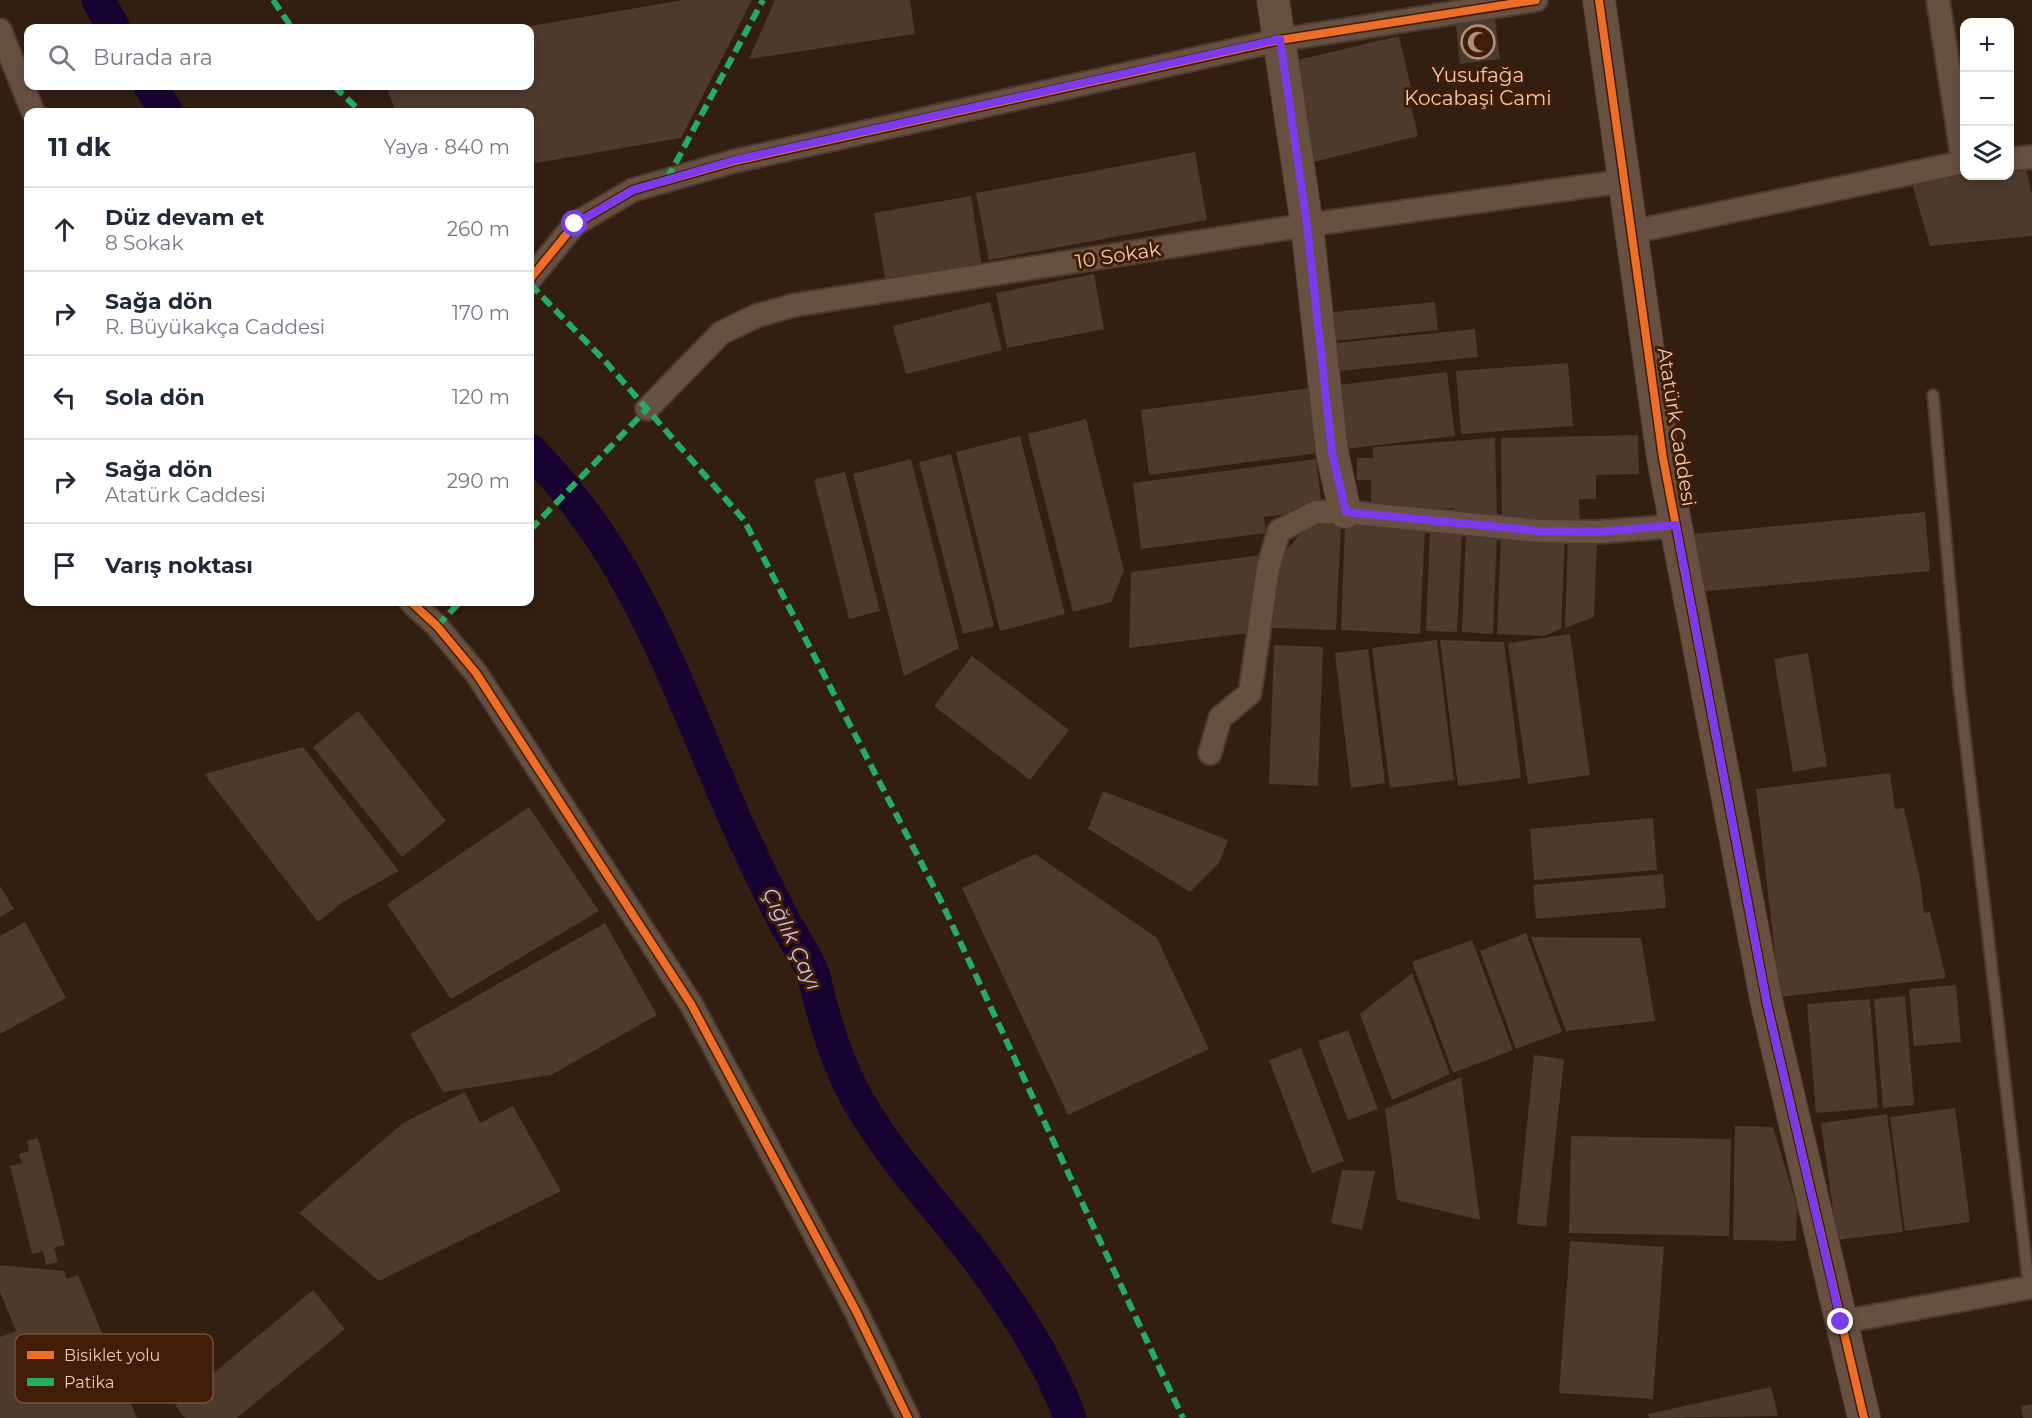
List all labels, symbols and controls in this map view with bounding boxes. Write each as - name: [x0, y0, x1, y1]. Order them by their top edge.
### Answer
- map controls: [1960, 18, 2014, 180]
- button: +: [1960, 18, 2014, 72]
- search box: [24, 24, 534, 90]
- mosque icon: Yusufağa Kocabaşi Cami: [1460, 24, 1496, 60]
- icon: search: [45, 41, 78, 74]
- text: Burada ara: [93, 44, 213, 71]
- place label: Yusufağa Kocabaşi Cami: [1404, 63, 1552, 110]
- button: −: [1960, 72, 2014, 126]
- button: layers: [1960, 126, 2014, 180]
- text: 11 dk: [48, 131, 111, 163]
- text: Yaya · 840 m: [384, 135, 510, 159]
- text: Düz devam et: [105, 204, 264, 231]
- route start: [561, 210, 587, 236]
- icon: ahead: [48, 213, 81, 246]
- text: 260 m: [447, 217, 510, 241]
- text: 8 Sokak: [105, 231, 183, 255]
- street label: 10 Sokak: [1074, 236, 1162, 274]
- text: Sağa dön: [105, 288, 213, 315]
- icon: right: [48, 297, 81, 330]
- text: 170 m: [452, 301, 510, 325]
- text: R. Büyükakça Caddesi: [105, 315, 325, 339]
- street label: Atatürk Caddesi: [1653, 346, 1701, 508]
- icon: left: [48, 381, 81, 414]
- text: Sola dön: [105, 384, 205, 411]
- text: 120 m: [452, 385, 510, 409]
- text: Sağa dön: [105, 456, 213, 483]
- icon: right: [48, 465, 81, 498]
- text: 290 m: [447, 469, 510, 493]
- text: Atatürk Caddesi: [105, 483, 266, 507]
- icon: arrive: [48, 549, 81, 582]
- text: Varış noktası: [105, 552, 253, 579]
- water label: Çığlık Çayı: [758, 884, 827, 994]
- route end: [1827, 1308, 1853, 1334]
- legend: [15, 1334, 213, 1403]
- text: Bisiklet yolu: [64, 1346, 160, 1365]
- text: Patika: [64, 1373, 114, 1392]

